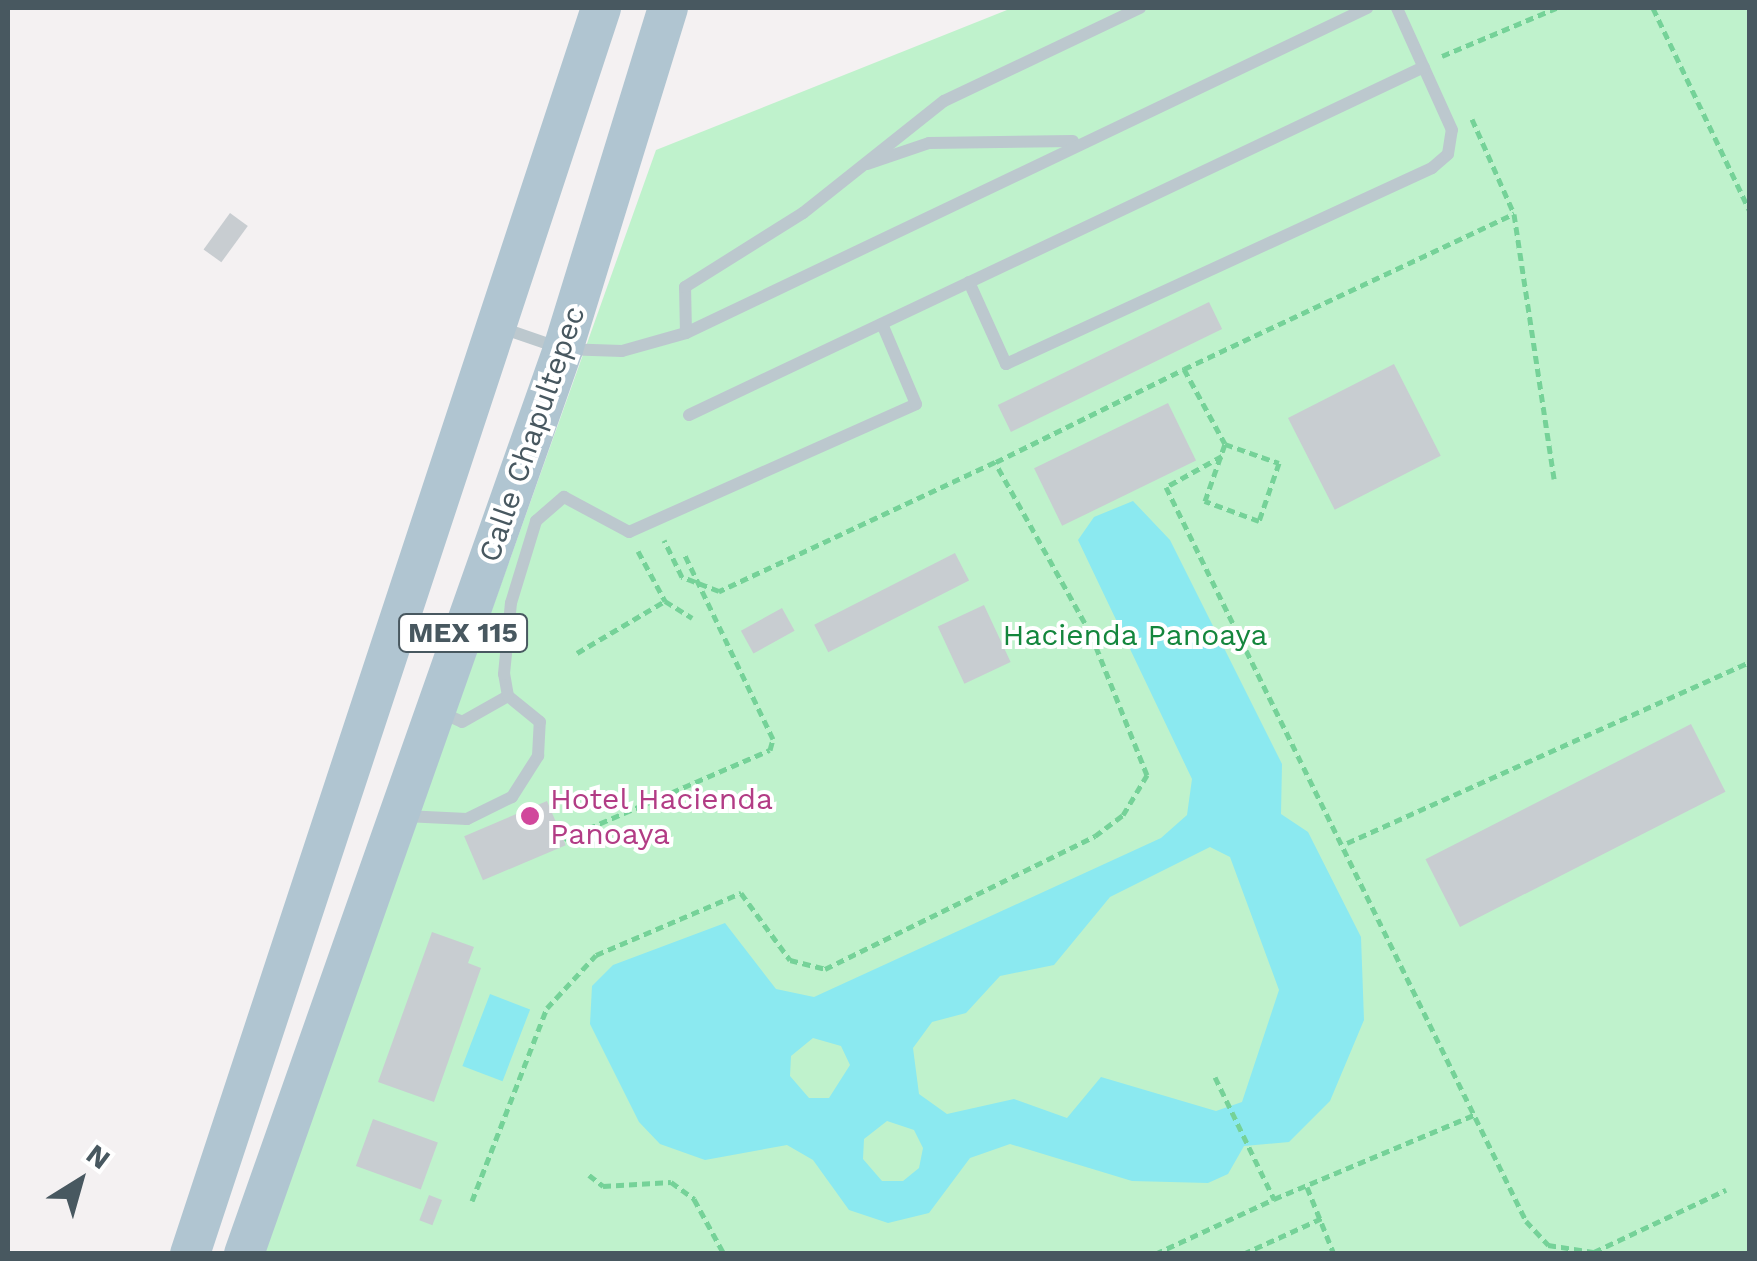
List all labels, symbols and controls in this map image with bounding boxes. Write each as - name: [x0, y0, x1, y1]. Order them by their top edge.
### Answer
- street label: Calle Chapultepec: [471, 301, 593, 567]
- road number: MEX 115: [396, 610, 530, 656]
- park label: Hacienda Panoaya: [1002, 617, 1268, 653]
- place label: Hotel Hacienda Panoaya: [550, 781, 774, 852]
- marker: Hotel Hacienda Panoaya: [519, 805, 541, 827]
- north arrow: [30, 1131, 130, 1231]
- text: N: [80, 1137, 117, 1176]

